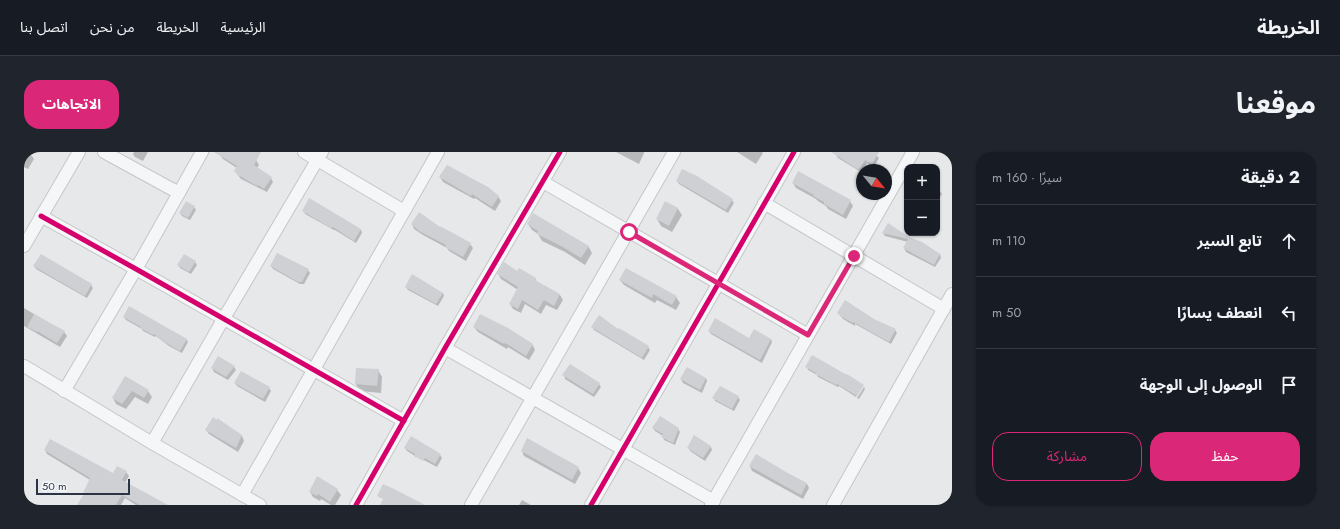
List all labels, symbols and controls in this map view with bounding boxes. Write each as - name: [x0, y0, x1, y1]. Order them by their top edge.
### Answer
- text: الخريطة: [1257, 14, 1320, 41]
- text: اتصل بنا: [20, 17, 68, 37]
- text: من نحن: [90, 17, 135, 37]
- text: الخريطة: [157, 17, 199, 37]
- text: الرئيسية: [221, 17, 266, 37]
- button: الاتجاهات: [24, 80, 119, 129]
- text: موقعنا: [1236, 83, 1316, 124]
- north arrow: [856, 164, 892, 200]
- map controls: [904, 164, 940, 236]
- button: +: [904, 164, 940, 200]
- text: 2 دقيقة: [1241, 165, 1300, 189]
- text: سيرًا · 160 m: [992, 168, 1062, 187]
- button: −: [904, 200, 940, 236]
- route start: [620, 223, 638, 241]
- text: تابع السير: [1197, 230, 1262, 252]
- icon: ahead: [1278, 230, 1300, 252]
- text: 110 m: [992, 231, 1026, 250]
- route end: [845, 247, 863, 265]
- text: انعطف يسارًا: [1177, 302, 1262, 324]
- icon: left: [1278, 302, 1300, 324]
- text: 50 m: [992, 303, 1021, 322]
- text: الوصول إلى الوجهة: [1140, 374, 1262, 396]
- icon: arrive: [1278, 374, 1300, 396]
- button: مشاركة: [992, 432, 1142, 481]
- button: حفظ: [1150, 432, 1300, 481]
- scale bar: [36, 477, 130, 496]
- text: 50 m: [42, 478, 67, 494]

